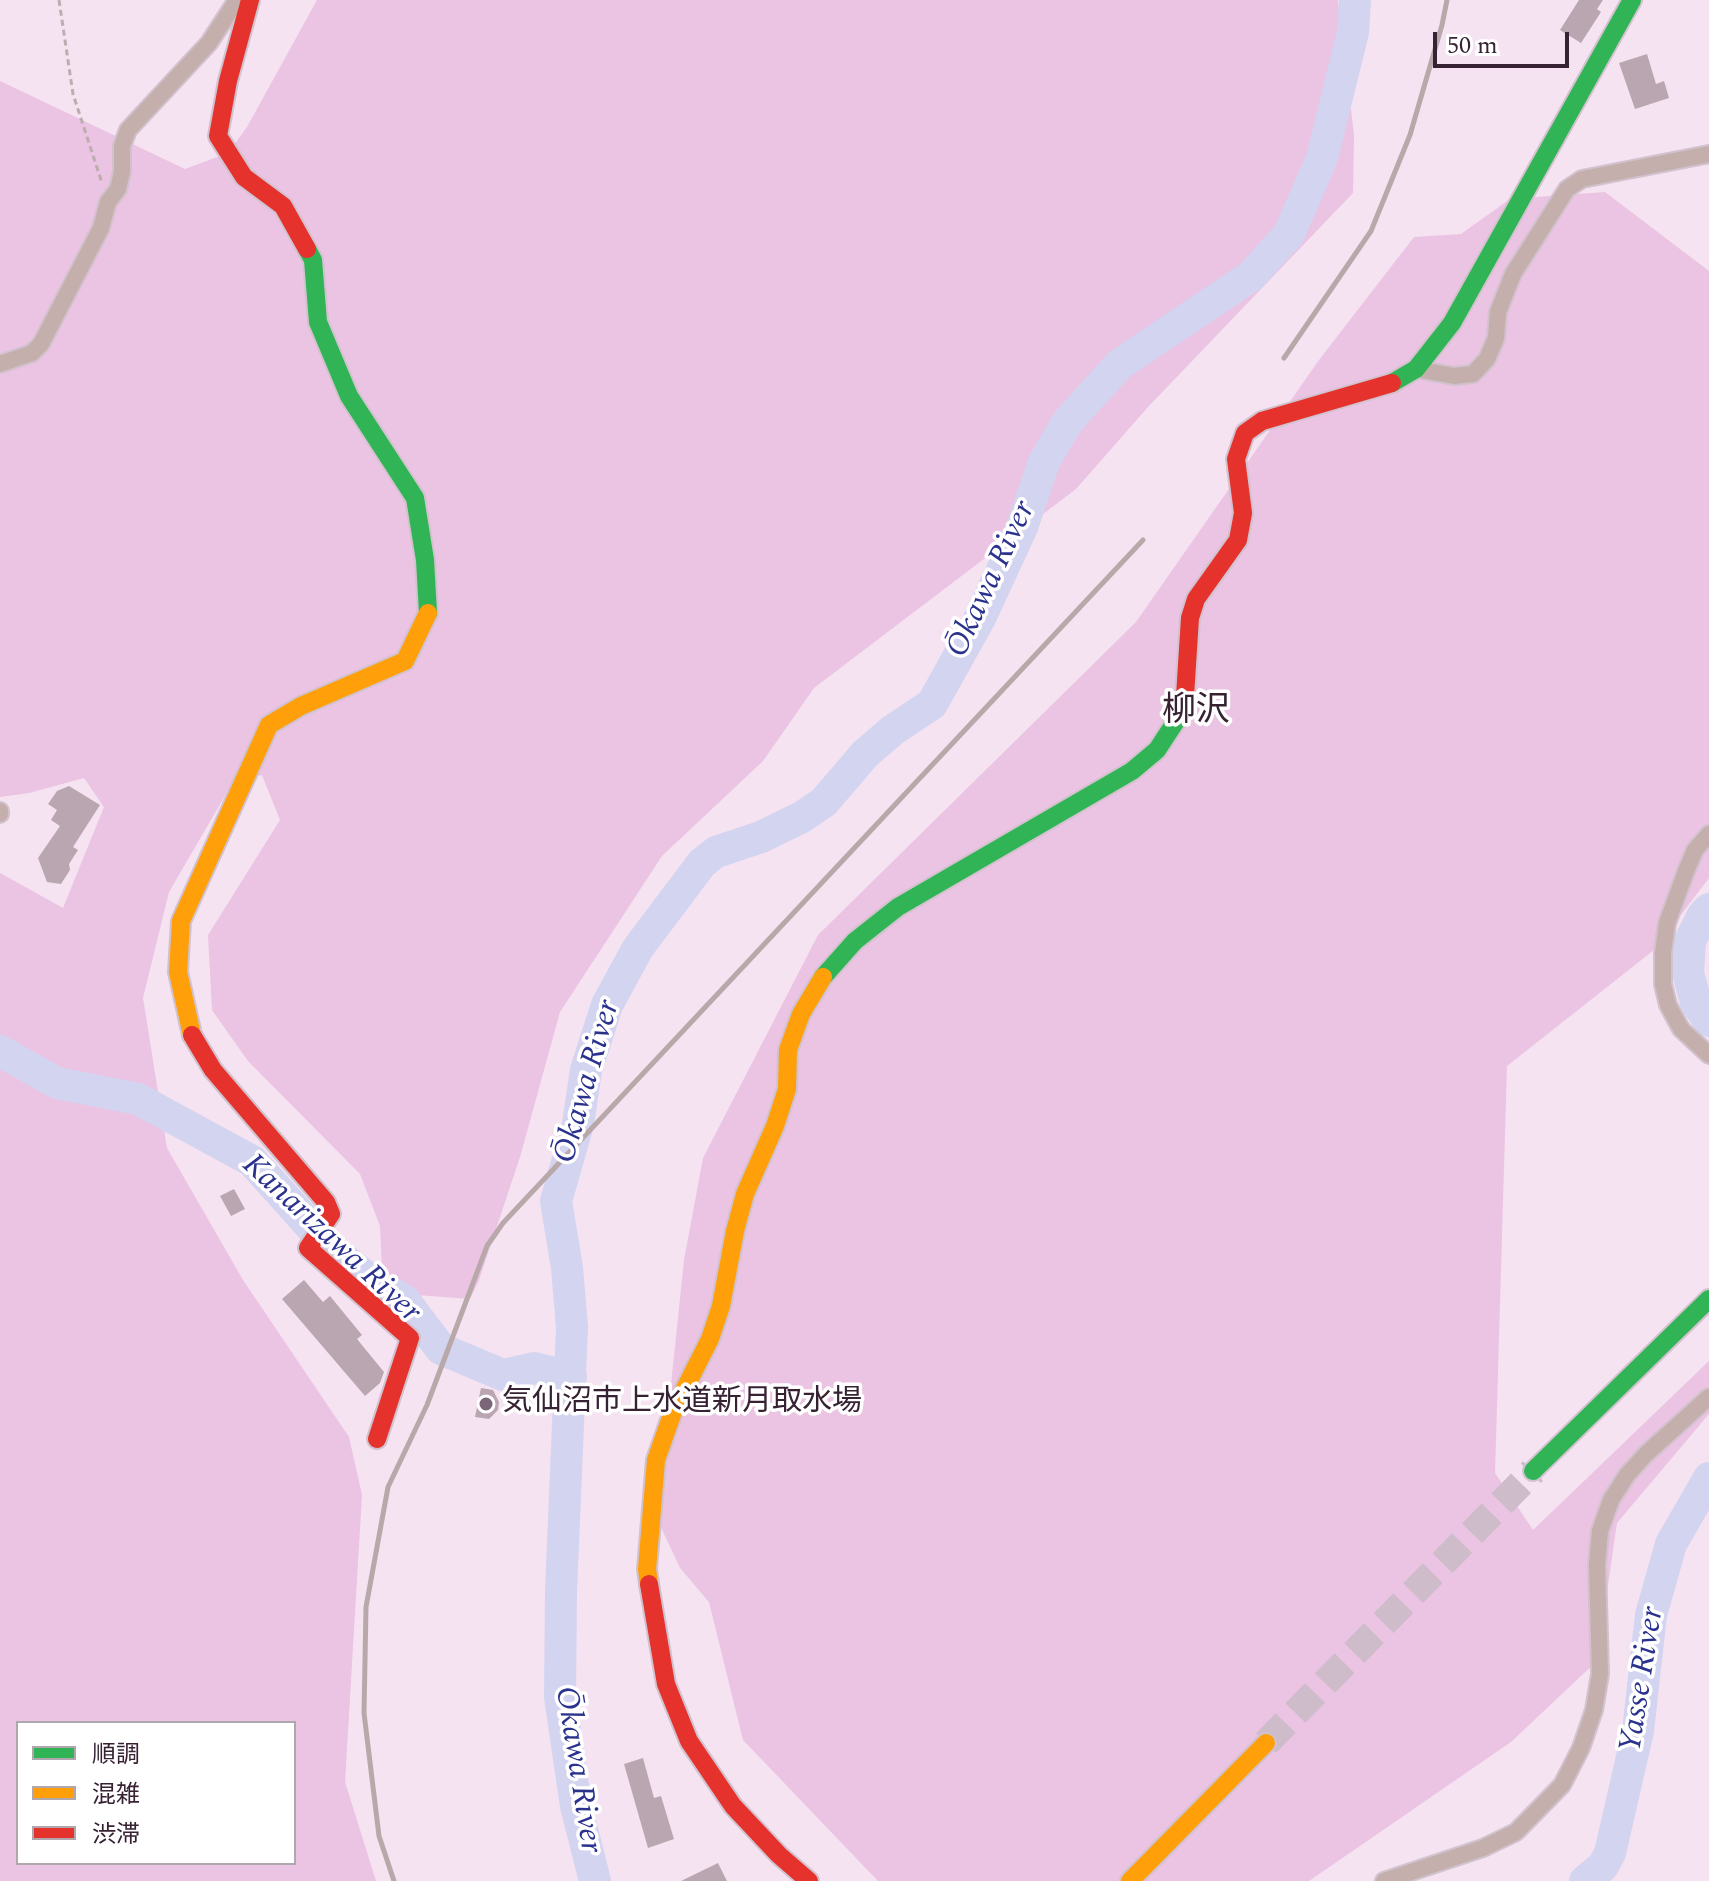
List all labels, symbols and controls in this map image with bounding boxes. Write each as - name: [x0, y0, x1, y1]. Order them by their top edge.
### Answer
- scale bar: [1437, 16, 1573, 66]
- text: 50 m: [1447, 28, 1498, 64]
- water label: Ōkawa River: [940, 496, 1046, 664]
- district label: 柳沢: [1162, 693, 1230, 733]
- water label: Ōkawa River: [547, 996, 631, 1168]
- water label: Kanarizawa River: [233, 1147, 427, 1333]
- place label: 気仙沼市上水道新月取水場: [502, 1386, 862, 1422]
- marker: 気仙沼市上水道新月取水場: [477, 1395, 495, 1413]
- water label: Yasse River: [1614, 1604, 1674, 1756]
- water label: Ōkawa River: [544, 1684, 608, 1856]
- legend: [16, 1721, 296, 1865]
- text: 順調: [92, 1737, 140, 1773]
- text: 混雑: [92, 1777, 140, 1813]
- text: 渋滞: [92, 1817, 140, 1853]

